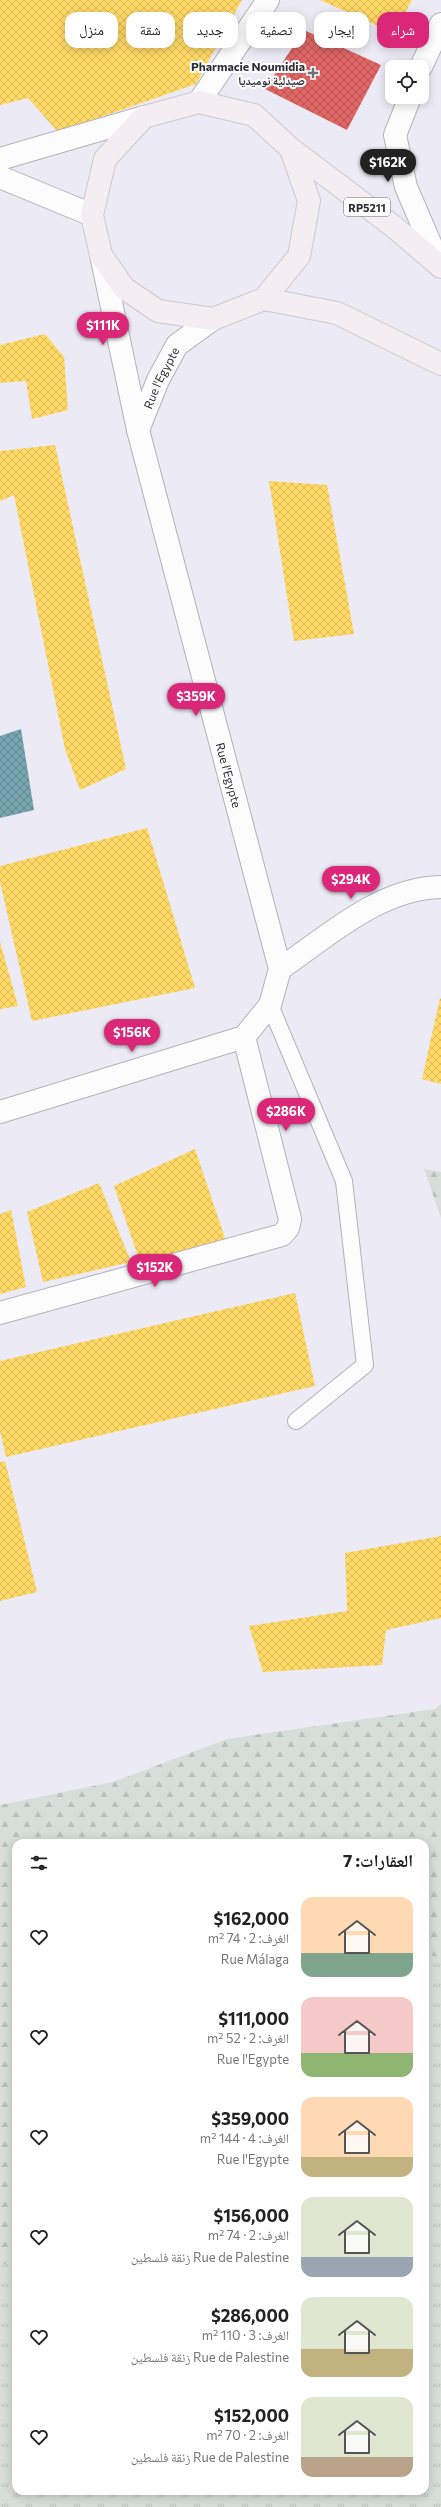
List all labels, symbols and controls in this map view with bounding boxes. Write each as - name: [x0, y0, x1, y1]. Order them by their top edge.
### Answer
- chip: منزل: [65, 12, 118, 48]
- chip: شقة: [126, 12, 175, 48]
- chip: جديد: [183, 12, 238, 48]
- chip: تصفية: [246, 12, 306, 48]
- chip: إيجار: [314, 12, 369, 48]
- chip: شراء: [377, 12, 429, 48]
- place label: Pharmacie Noumidia صيدلية نوميديا: [191, 59, 305, 88]
- map controls: [385, 60, 429, 104]
- button: locate: [385, 60, 429, 104]
- marker: Pharmacie Noumidia صيدلية نوميديا: [308, 68, 318, 78]
- pin: $162K: [360, 149, 416, 183]
- text: $162K: [369, 154, 407, 170]
- road number: RP5211: [344, 198, 390, 216]
- pin: $111K: [75, 312, 131, 346]
- text: $111K: [86, 317, 120, 333]
- street label: Rue l'Egypte: [140, 344, 182, 411]
- pin: $359K: [168, 683, 224, 717]
- text: $359K: [176, 688, 216, 704]
- street label: Rue l'Egypte: [214, 741, 244, 809]
- pin: $294K: [323, 866, 379, 900]
- text: $294K: [331, 871, 371, 887]
- pin: $156K: [104, 1019, 160, 1053]
- text: $156K: [113, 1024, 151, 1040]
- pin: $286K: [258, 1098, 314, 1132]
- text: $286K: [266, 1103, 306, 1119]
- pin: $152K: [127, 1254, 183, 1288]
- text: $152K: [136, 1259, 174, 1275]
- text: العقارات: 7: [343, 1850, 413, 1871]
- icon: filters: [28, 1852, 50, 1874]
- text: $162,000: [214, 1908, 289, 1929]
- icon: home: [333, 1913, 381, 1961]
- icon: heart: [28, 1926, 50, 1948]
- text: الغرف: 2 · 74 m²: [208, 1930, 289, 1946]
- text: Rue Málaga: [221, 1951, 289, 1967]
- text: $111,000: [218, 2008, 289, 2029]
- icon: home: [333, 2013, 381, 2061]
- icon: heart: [28, 2026, 50, 2048]
- text: الغرف: 2 · 52 m²: [207, 2030, 289, 2046]
- text: Rue l'Egypte: [217, 2051, 289, 2067]
- text: $359,000: [211, 2108, 289, 2129]
- icon: home: [333, 2113, 381, 2161]
- icon: heart: [28, 2126, 50, 2148]
- text: الغرف: 4 · 144 m²: [200, 2130, 289, 2146]
- text: Rue l'Egypte: [217, 2151, 289, 2167]
- text: $156,000: [213, 2205, 289, 2226]
- icon: home: [333, 2213, 381, 2261]
- icon: heart: [28, 2226, 50, 2248]
- text: الغرف: 2 · 74 m²: [208, 2227, 289, 2243]
- text: Rue de Palestine زنقة فلسطين: [131, 2249, 289, 2265]
- text: $286,000: [211, 2305, 289, 2326]
- icon: home: [333, 2313, 381, 2361]
- icon: heart: [28, 2326, 50, 2348]
- text: الغرف: 3 · 110 m²: [202, 2327, 289, 2343]
- text: Rue de Palestine زنقة فلسطين: [131, 2349, 289, 2365]
- text: $152,000: [214, 2405, 289, 2426]
- icon: home: [333, 2413, 381, 2461]
- icon: heart: [28, 2426, 50, 2448]
- text: الغرف: 2 · 70 m²: [206, 2427, 289, 2443]
- text: Rue de Palestine زنقة فلسطين: [131, 2449, 289, 2465]

